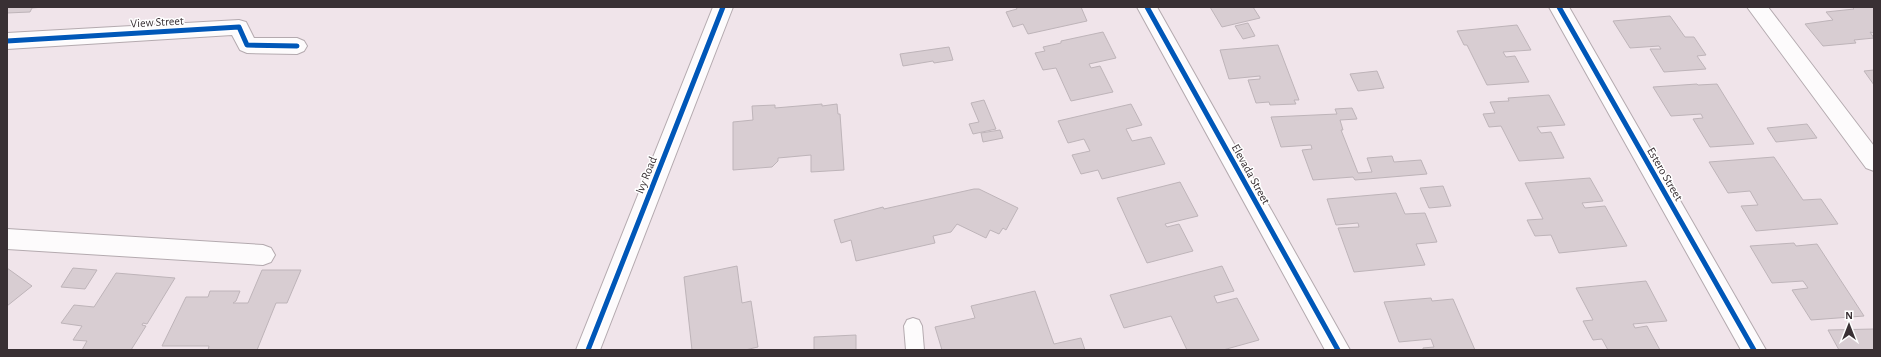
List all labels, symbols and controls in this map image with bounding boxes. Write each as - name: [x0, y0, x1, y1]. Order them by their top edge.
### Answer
- street label: View Street: [130, 15, 184, 29]
- street label: Elevada Street: [1230, 142, 1272, 206]
- street label: Estero Street: [1645, 145, 1685, 203]
- street label: Ivy Road: [633, 155, 660, 196]
- north arrow: [1829, 305, 1869, 345]
- text: N: [1845, 310, 1853, 321]

